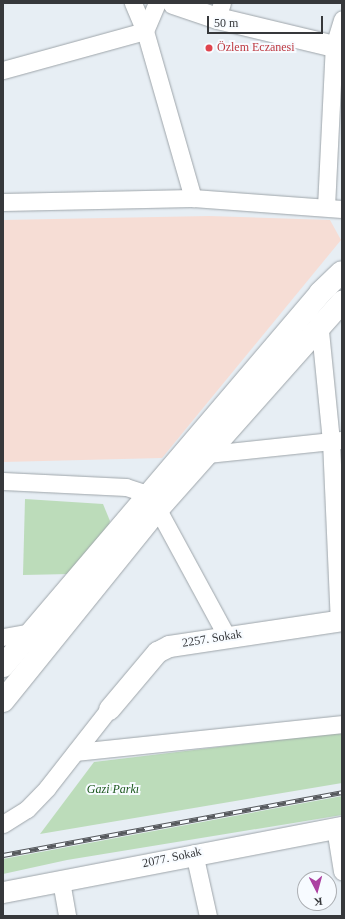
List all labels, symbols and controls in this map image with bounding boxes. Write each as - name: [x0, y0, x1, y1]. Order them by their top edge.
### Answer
- scale bar: [209, 8, 325, 34]
- text: 50 m: [214, 16, 238, 30]
- place label: Özlem Eczanesi: [217, 41, 295, 55]
- marker: Özlem Eczanesi: [204, 43, 214, 53]
- street label: 2257. Sokak: [181, 627, 243, 651]
- park label: Gazi Parkı: [87, 783, 139, 797]
- street label: 2077. Sokak: [141, 845, 203, 871]
- north arrow: [297, 871, 337, 911]
- text: K: [313, 896, 323, 908]

